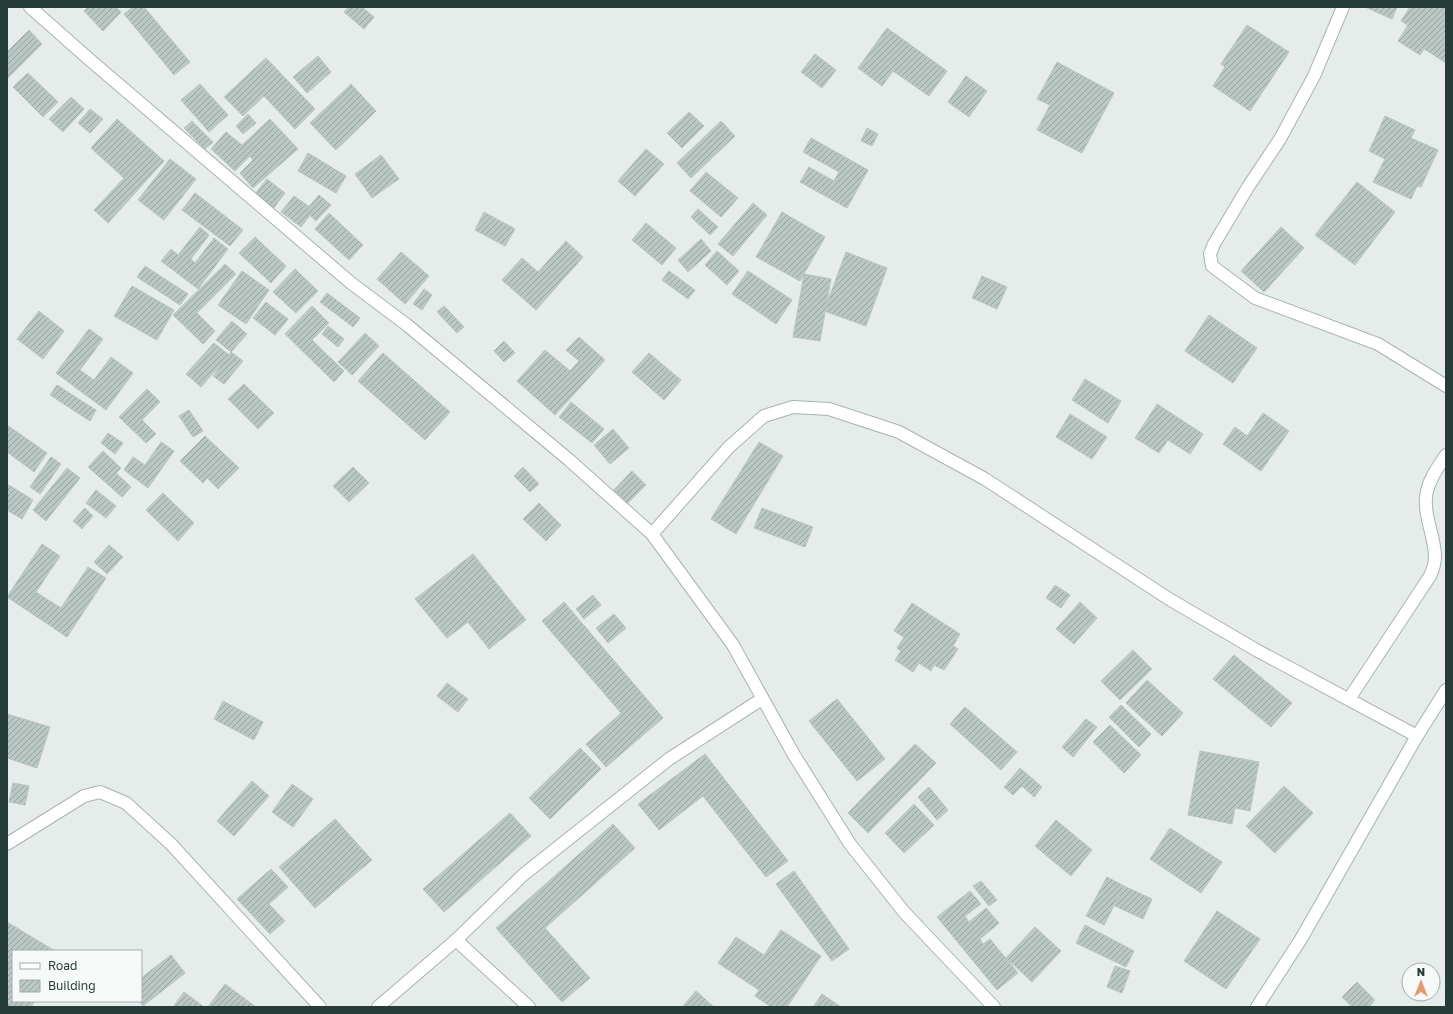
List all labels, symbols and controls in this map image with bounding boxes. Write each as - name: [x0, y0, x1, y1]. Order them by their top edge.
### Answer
- legend: [12, 950, 142, 1002]
- text: Road: [48, 958, 77, 973]
- north arrow: [1401, 962, 1441, 1002]
- text: N: [1417, 965, 1425, 978]
- text: Building: [48, 978, 96, 993]

